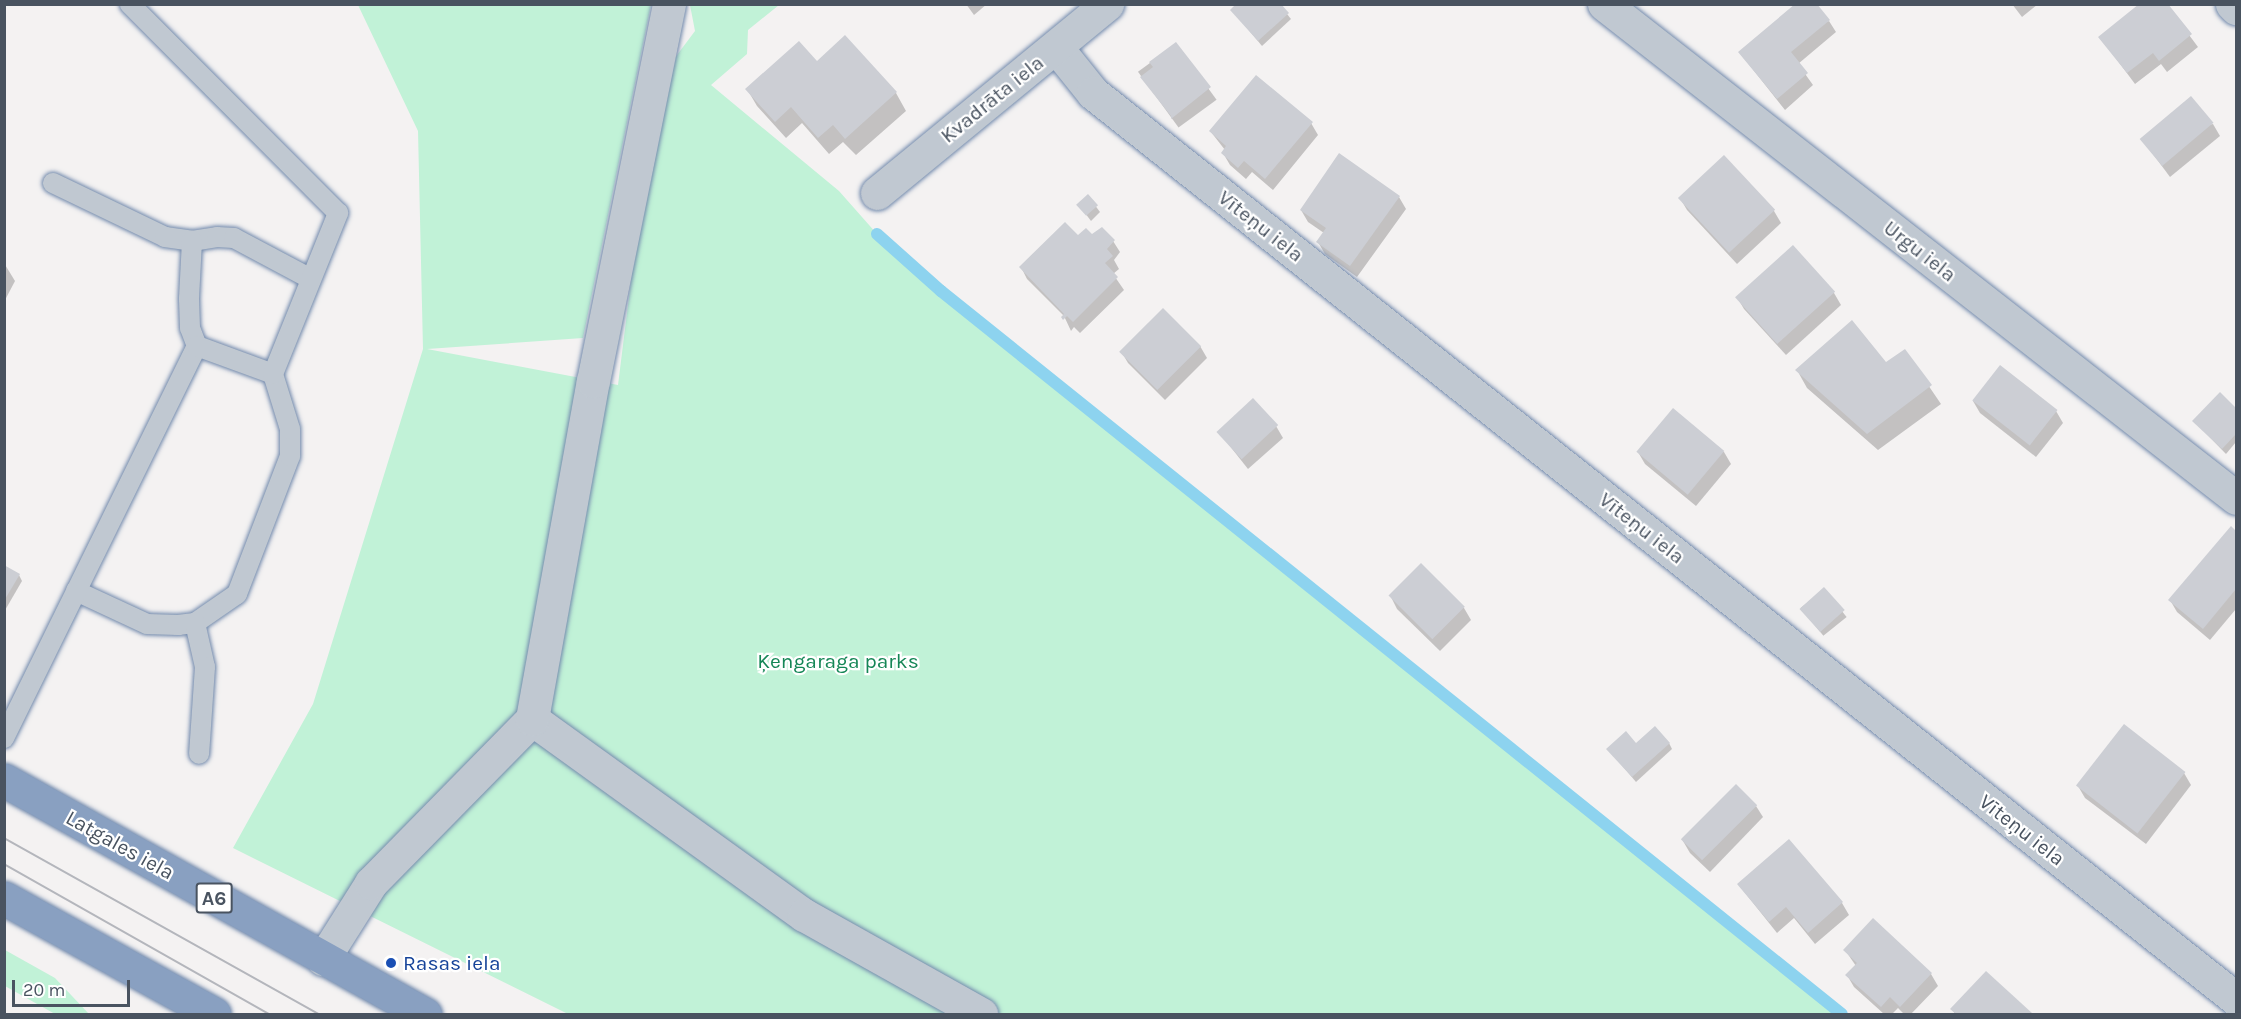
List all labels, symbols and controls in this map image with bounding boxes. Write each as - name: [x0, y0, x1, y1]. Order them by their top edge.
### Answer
- street label: Kvadrāta iela: [935, 50, 1049, 148]
- street label: Vīteņu iela: [1213, 185, 1309, 267]
- street label: Urgu iela: [1879, 215, 1961, 287]
- street label: Vīteņu iela: [1594, 487, 1690, 569]
- park label: Ķengaraga parks: [757, 648, 919, 674]
- street label: Vīteņu iela: [1974, 789, 2070, 871]
- street label: Latgales iela: [61, 805, 179, 885]
- road number: A6: [194, 881, 234, 915]
- place label: Rasas iela: [403, 950, 501, 976]
- marker: Rasas iela: [384, 956, 398, 970]
- scale bar: [15, 968, 134, 1006]
- text: 20 m: [23, 979, 65, 1001]

